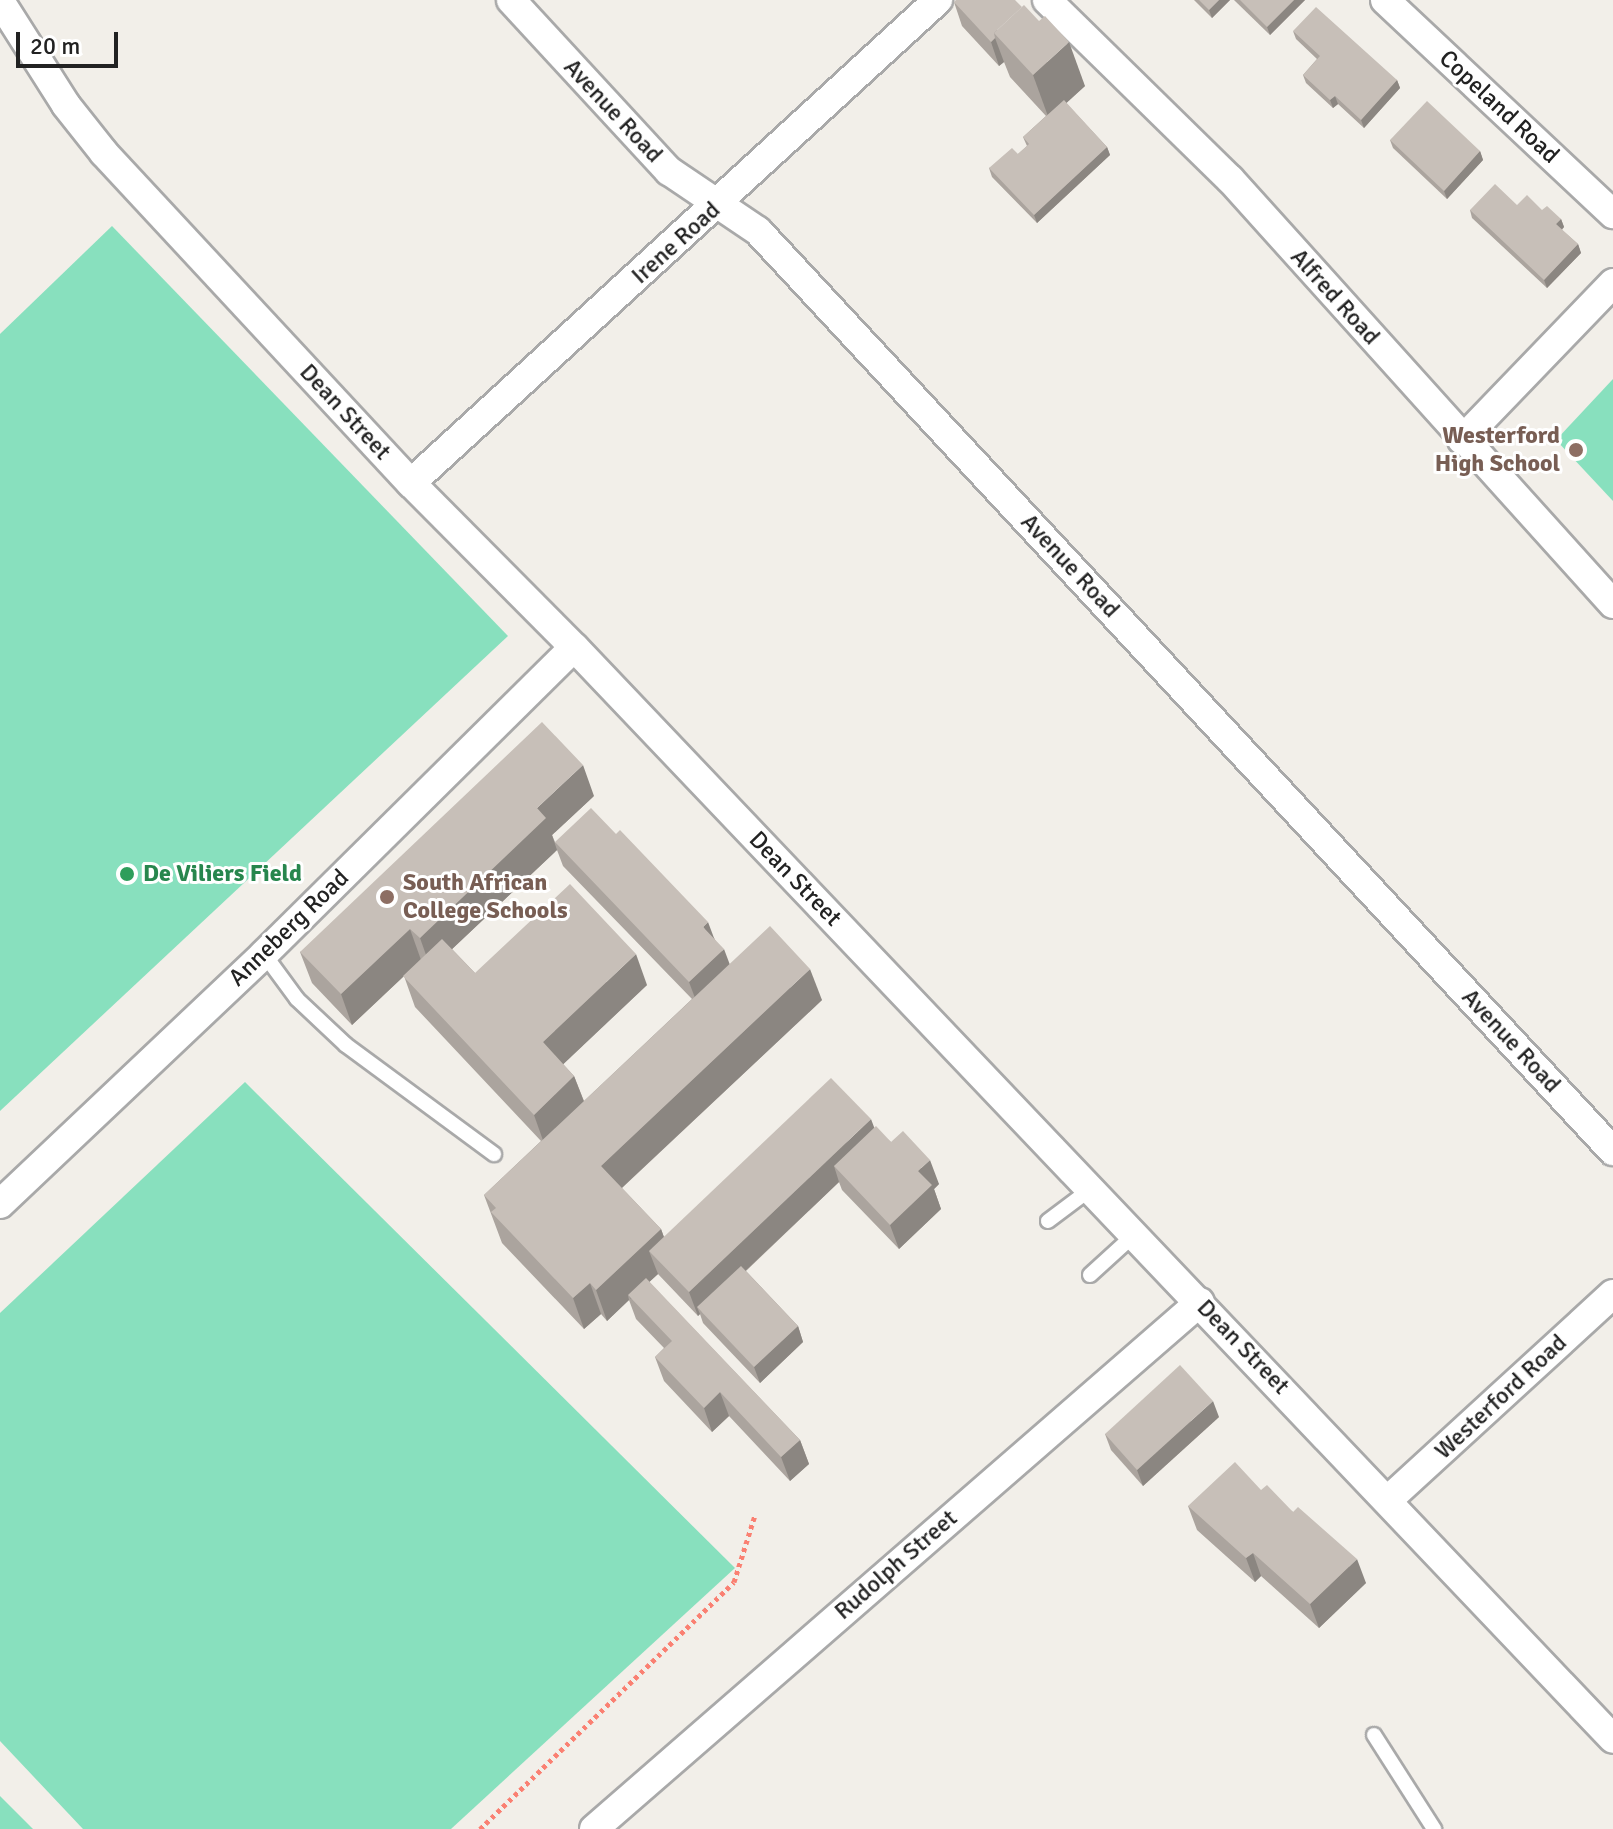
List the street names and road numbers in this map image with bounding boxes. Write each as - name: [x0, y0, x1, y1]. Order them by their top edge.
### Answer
- street label: Copeland Road: [1433, 44, 1565, 170]
- street label: Avenue Road: [558, 53, 668, 169]
- street label: Irene Road: [626, 196, 726, 290]
- street label: Alfred Road: [1284, 243, 1386, 351]
- street label: Dean Street: [293, 358, 397, 466]
- street label: Avenue Road: [1015, 508, 1125, 624]
- street label: Dean Street: [743, 826, 847, 932]
- street label: Anneberg Road: [223, 864, 355, 992]
- street label: Avenue Road: [1456, 983, 1566, 1099]
- street label: Dean Street: [1191, 1294, 1295, 1400]
- street label: Westerford Road: [1429, 1329, 1573, 1465]
- street label: Rudolph Street: [829, 1504, 963, 1626]

